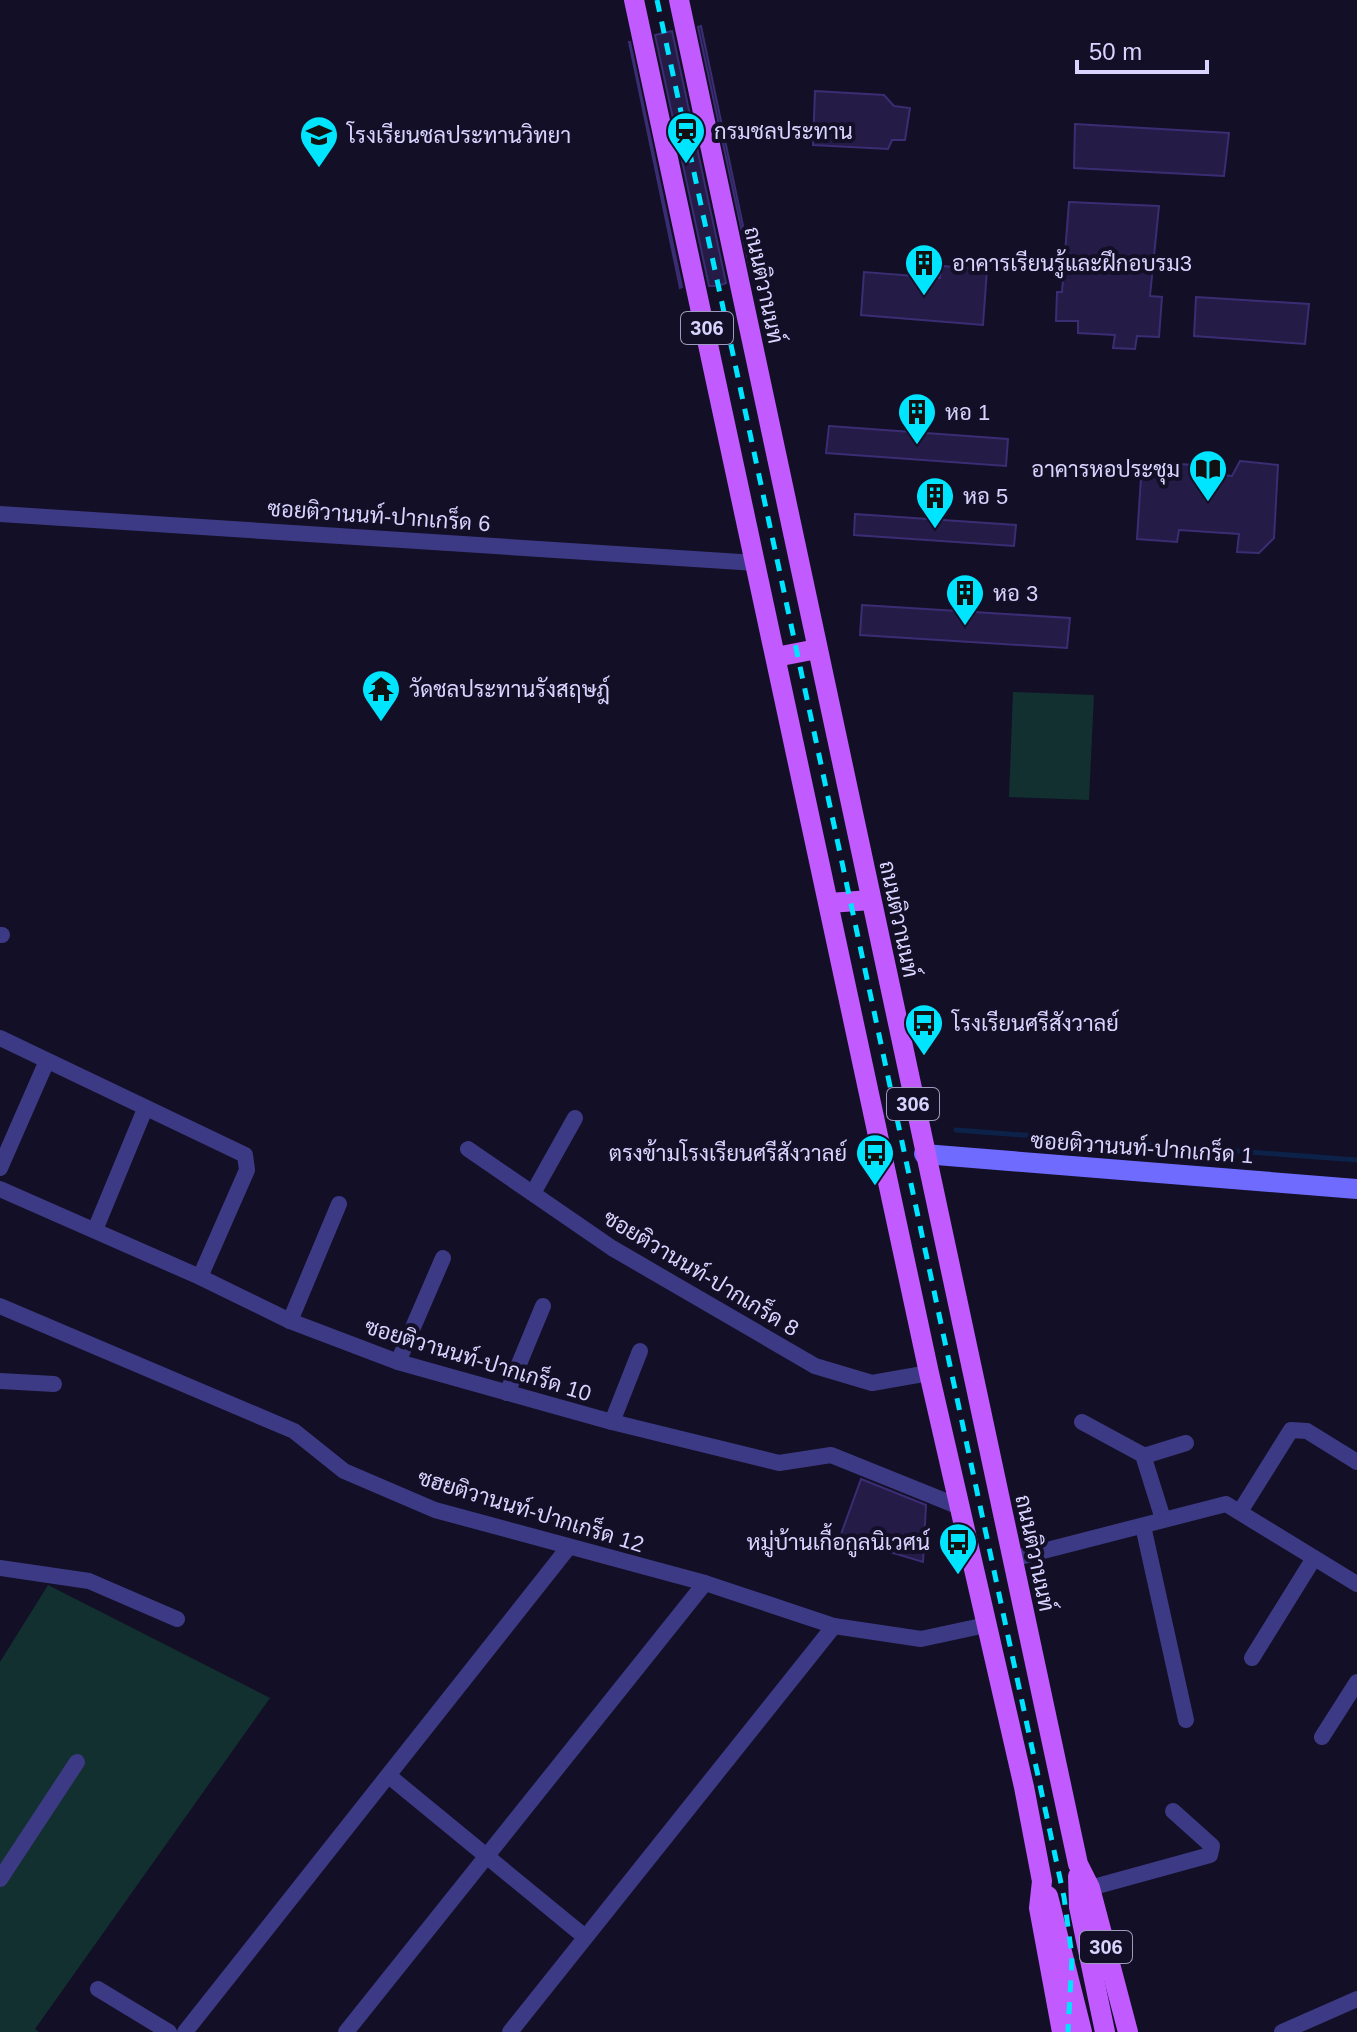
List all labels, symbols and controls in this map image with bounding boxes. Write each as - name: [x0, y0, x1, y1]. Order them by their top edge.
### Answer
- scale bar: [1077, 24, 1207, 74]
- text: 50 m: [1089, 38, 1142, 65]
- station icon: กรมชลประทาน: [665, 110, 707, 165]
- school or university icon: โรงเรียนชลประทานวิทยา: [298, 114, 340, 169]
- place label: กรมชลประทาน: [714, 119, 853, 144]
- place label: โรงเรียนชลประทานวิทยา: [346, 121, 571, 148]
- street label: ถนนติวานนท์: [739, 224, 791, 346]
- building icon: อาคารเรียนรู้และฝึกอบรม3: [903, 242, 945, 297]
- place label: อาคารเรียนรู้และฝึกอบรม3: [952, 249, 1192, 279]
- road number: 306: [681, 312, 733, 344]
- building icon: หอ 1: [896, 391, 938, 446]
- place label: หอ 1: [945, 400, 990, 425]
- library icon: อาคารหอประชุม: [1187, 448, 1229, 503]
- place label: อาคารหอประชุม: [1031, 457, 1180, 485]
- building icon: หอ 5: [914, 475, 956, 530]
- place label: หอ 5: [963, 484, 1008, 509]
- street label: ซอยติวานนท์-ปากเกร็ด 6: [267, 493, 492, 536]
- building icon: หอ 3: [944, 572, 986, 627]
- place label: หอ 3: [993, 581, 1038, 606]
- temple icon: วัดชลประทานรังสฤษฎ์: [360, 668, 402, 723]
- place label: วัดชลประทานรังสฤษฎ์: [409, 675, 610, 705]
- street label: ถนนติวานนท์: [874, 858, 926, 980]
- bus stop icon: โรงเรียนศรีสังวาลย์: [903, 1002, 945, 1057]
- place label: โรงเรียนศรีสังวาลย์: [951, 1009, 1119, 1036]
- road number: 306: [887, 1088, 939, 1120]
- street label: ซอยติวานนท์-ปากเกร็ด 1: [1030, 1125, 1255, 1168]
- bus stop icon: ตรงข้ามโรงเรียนศรีสังวาลย์: [854, 1132, 896, 1187]
- place label: ตรงข้ามโรงเรียนศรีสังวาลย์: [609, 1139, 847, 1166]
- street label: ซอยติวานนท์-ปากเกร็ด 8: [599, 1202, 805, 1341]
- street label: ซอยติวานนท์-ปากเกร็ด 10: [362, 1311, 595, 1406]
- street label: ซฮยติวานนท์-ปากเกร็ด 12: [415, 1462, 648, 1557]
- street label: ถนนติวานนท์: [1010, 1492, 1062, 1614]
- bus stop icon: หมู่บ้านเกื้อกูลนิเวศน์: [937, 1521, 979, 1576]
- place label: หมู่บ้านเกื้อกูลนิเวศน์: [746, 1523, 930, 1558]
- road number: 306: [1080, 1931, 1132, 1963]

